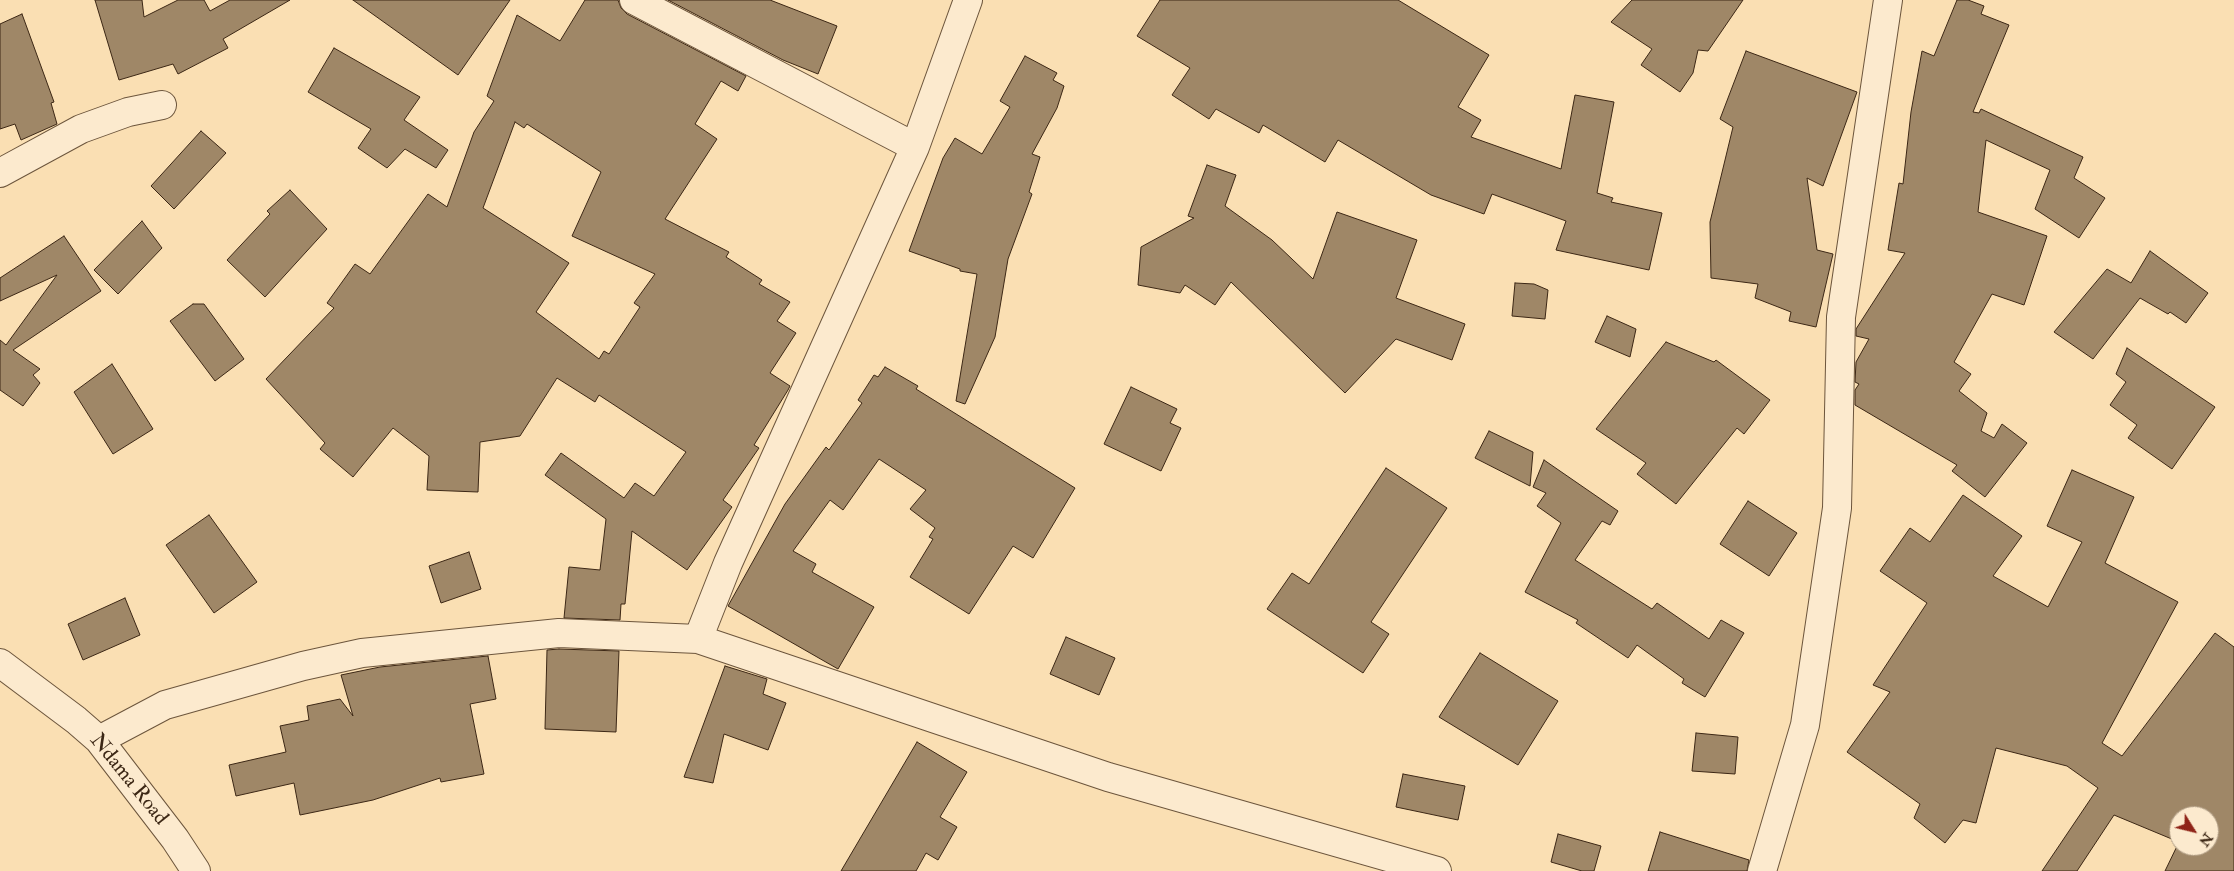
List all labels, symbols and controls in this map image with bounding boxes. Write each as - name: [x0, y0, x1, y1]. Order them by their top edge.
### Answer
- street label: Ndama Road: [83, 729, 173, 831]
- north arrow: [2169, 806, 2219, 856]
- text: N: [2195, 829, 2216, 850]

